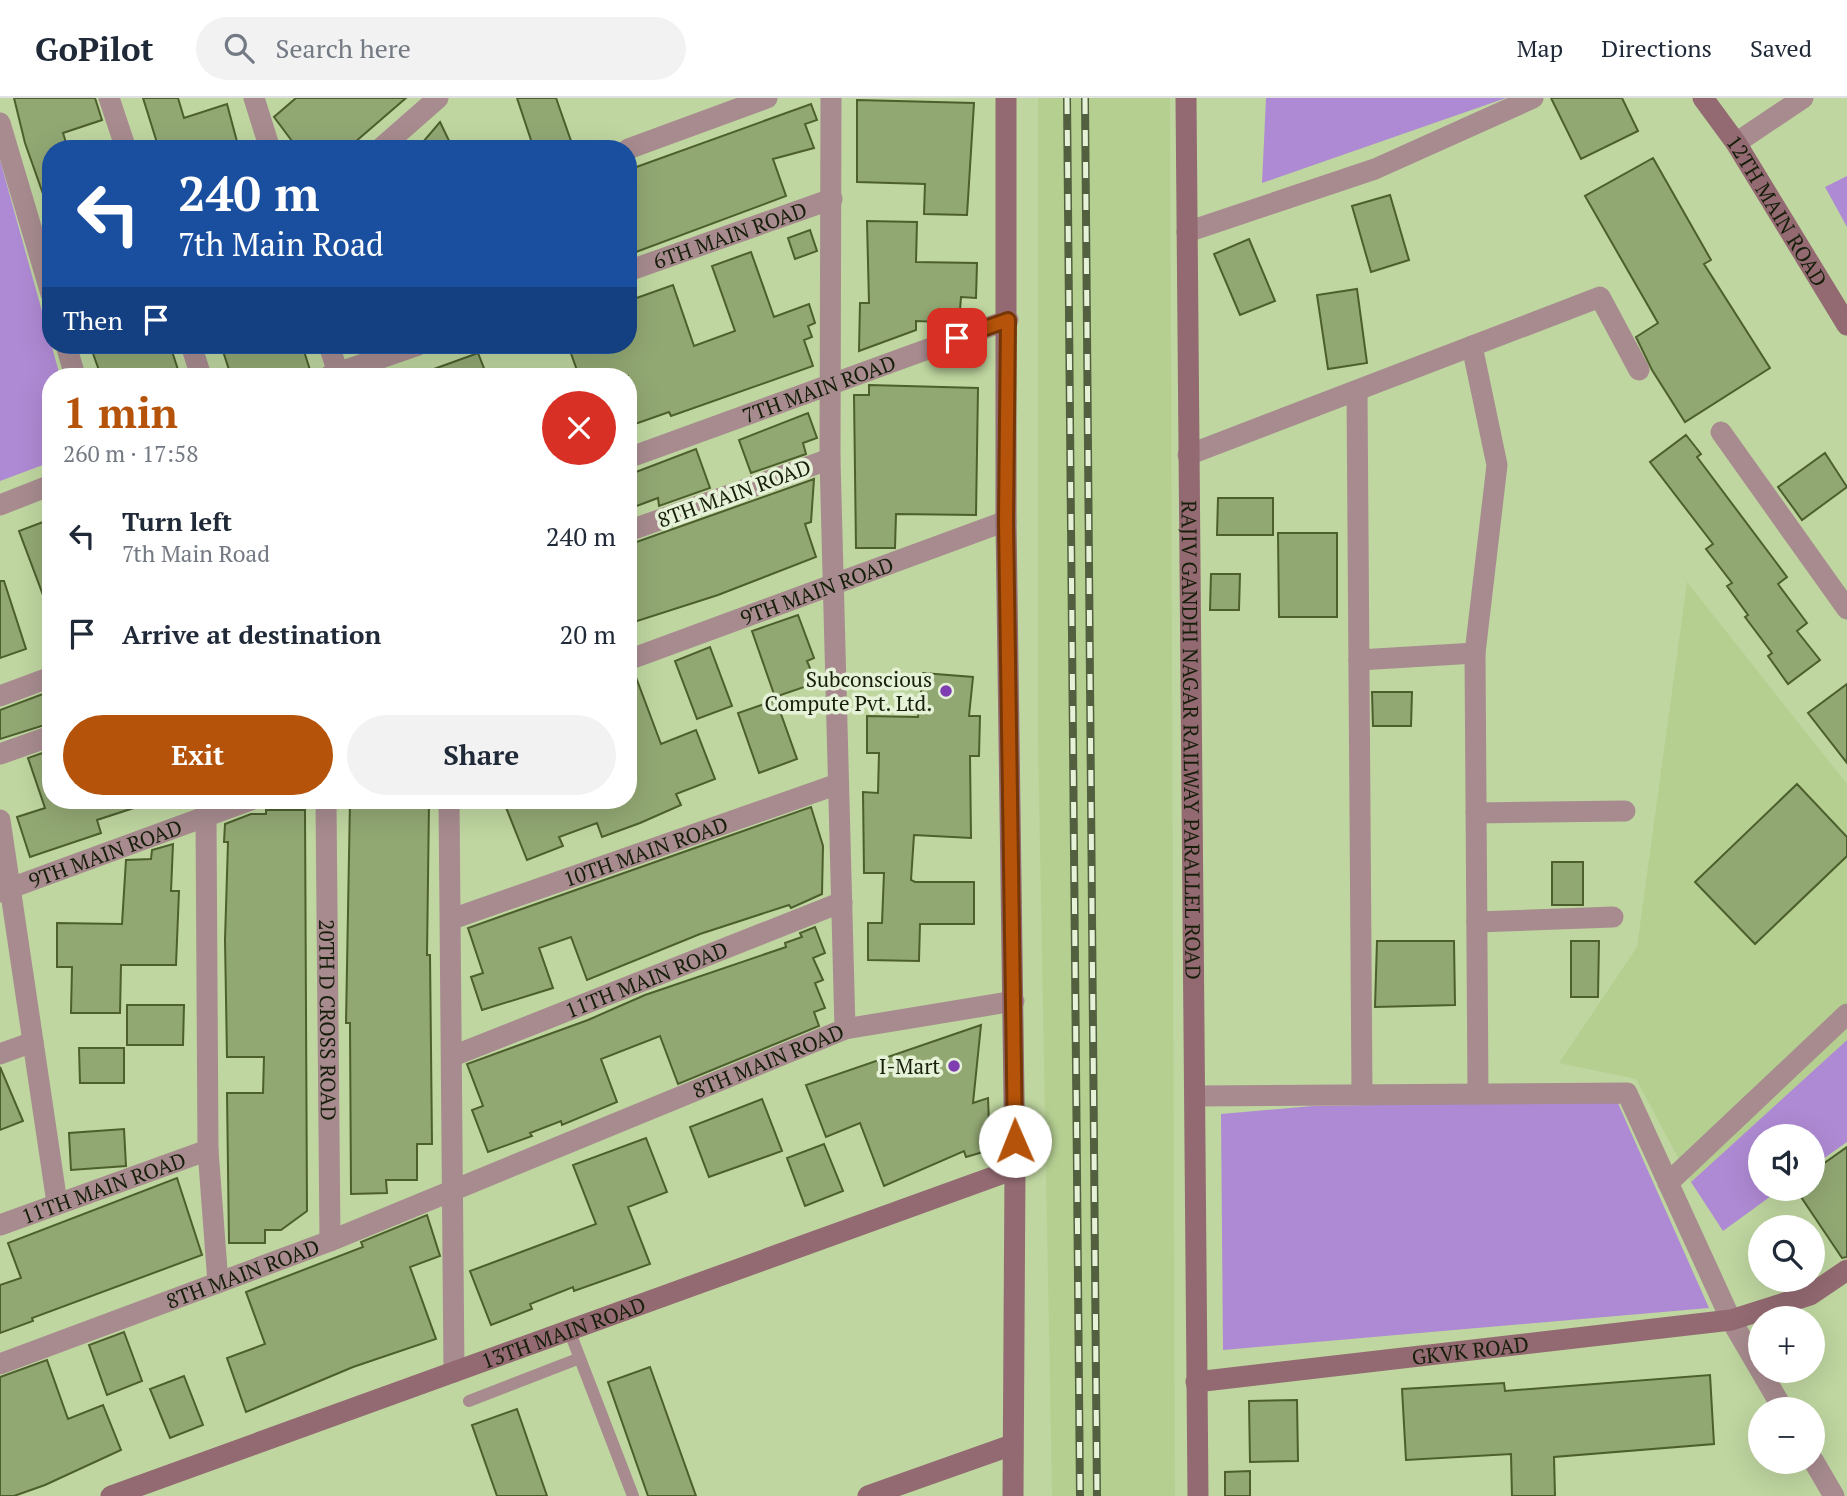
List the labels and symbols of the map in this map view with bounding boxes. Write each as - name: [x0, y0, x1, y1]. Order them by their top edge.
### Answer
- street label: 12TH MAIN ROAD: [1721, 129, 1834, 292]
- street label: 6TH MAIN ROAD: [649, 195, 811, 275]
- pin: [927, 308, 987, 368]
- street label: 7TH MAIN ROAD: [738, 348, 899, 429]
- street label: 8TH MAIN ROAD: [653, 452, 815, 534]
- street label: RAJIV GANDHI NAGAR RAILWAY PARALLEL ROAD: [1175, 500, 1208, 980]
- street label: 9TH MAIN ROAD: [736, 550, 897, 632]
- place label: Subconscious Compute Pvt. Ltd.: [764, 665, 932, 717]
- marker: Subconscious Compute Pvt. Ltd.: [938, 683, 954, 699]
- street label: 10TH MAIN ROAD: [559, 810, 732, 893]
- street label: 9TH MAIN ROAD: [25, 813, 186, 894]
- street label: 20TH D CROSS ROAD: [313, 919, 343, 1121]
- street label: 11TH MAIN ROAD: [561, 935, 732, 1024]
- street label: 8TH MAIN ROAD: [688, 1017, 848, 1104]
- place label: I-Mart: [879, 1052, 940, 1080]
- marker: I-Mart: [946, 1058, 962, 1074]
- position arrow: [978, 1104, 1052, 1178]
- street label: 11TH MAIN ROAD: [18, 1145, 189, 1230]
- street label: 8TH MAIN ROAD: [162, 1232, 323, 1315]
- street label: 13TH MAIN ROAD: [477, 1290, 649, 1375]
- street label: GKVK ROAD: [1410, 1330, 1530, 1371]

